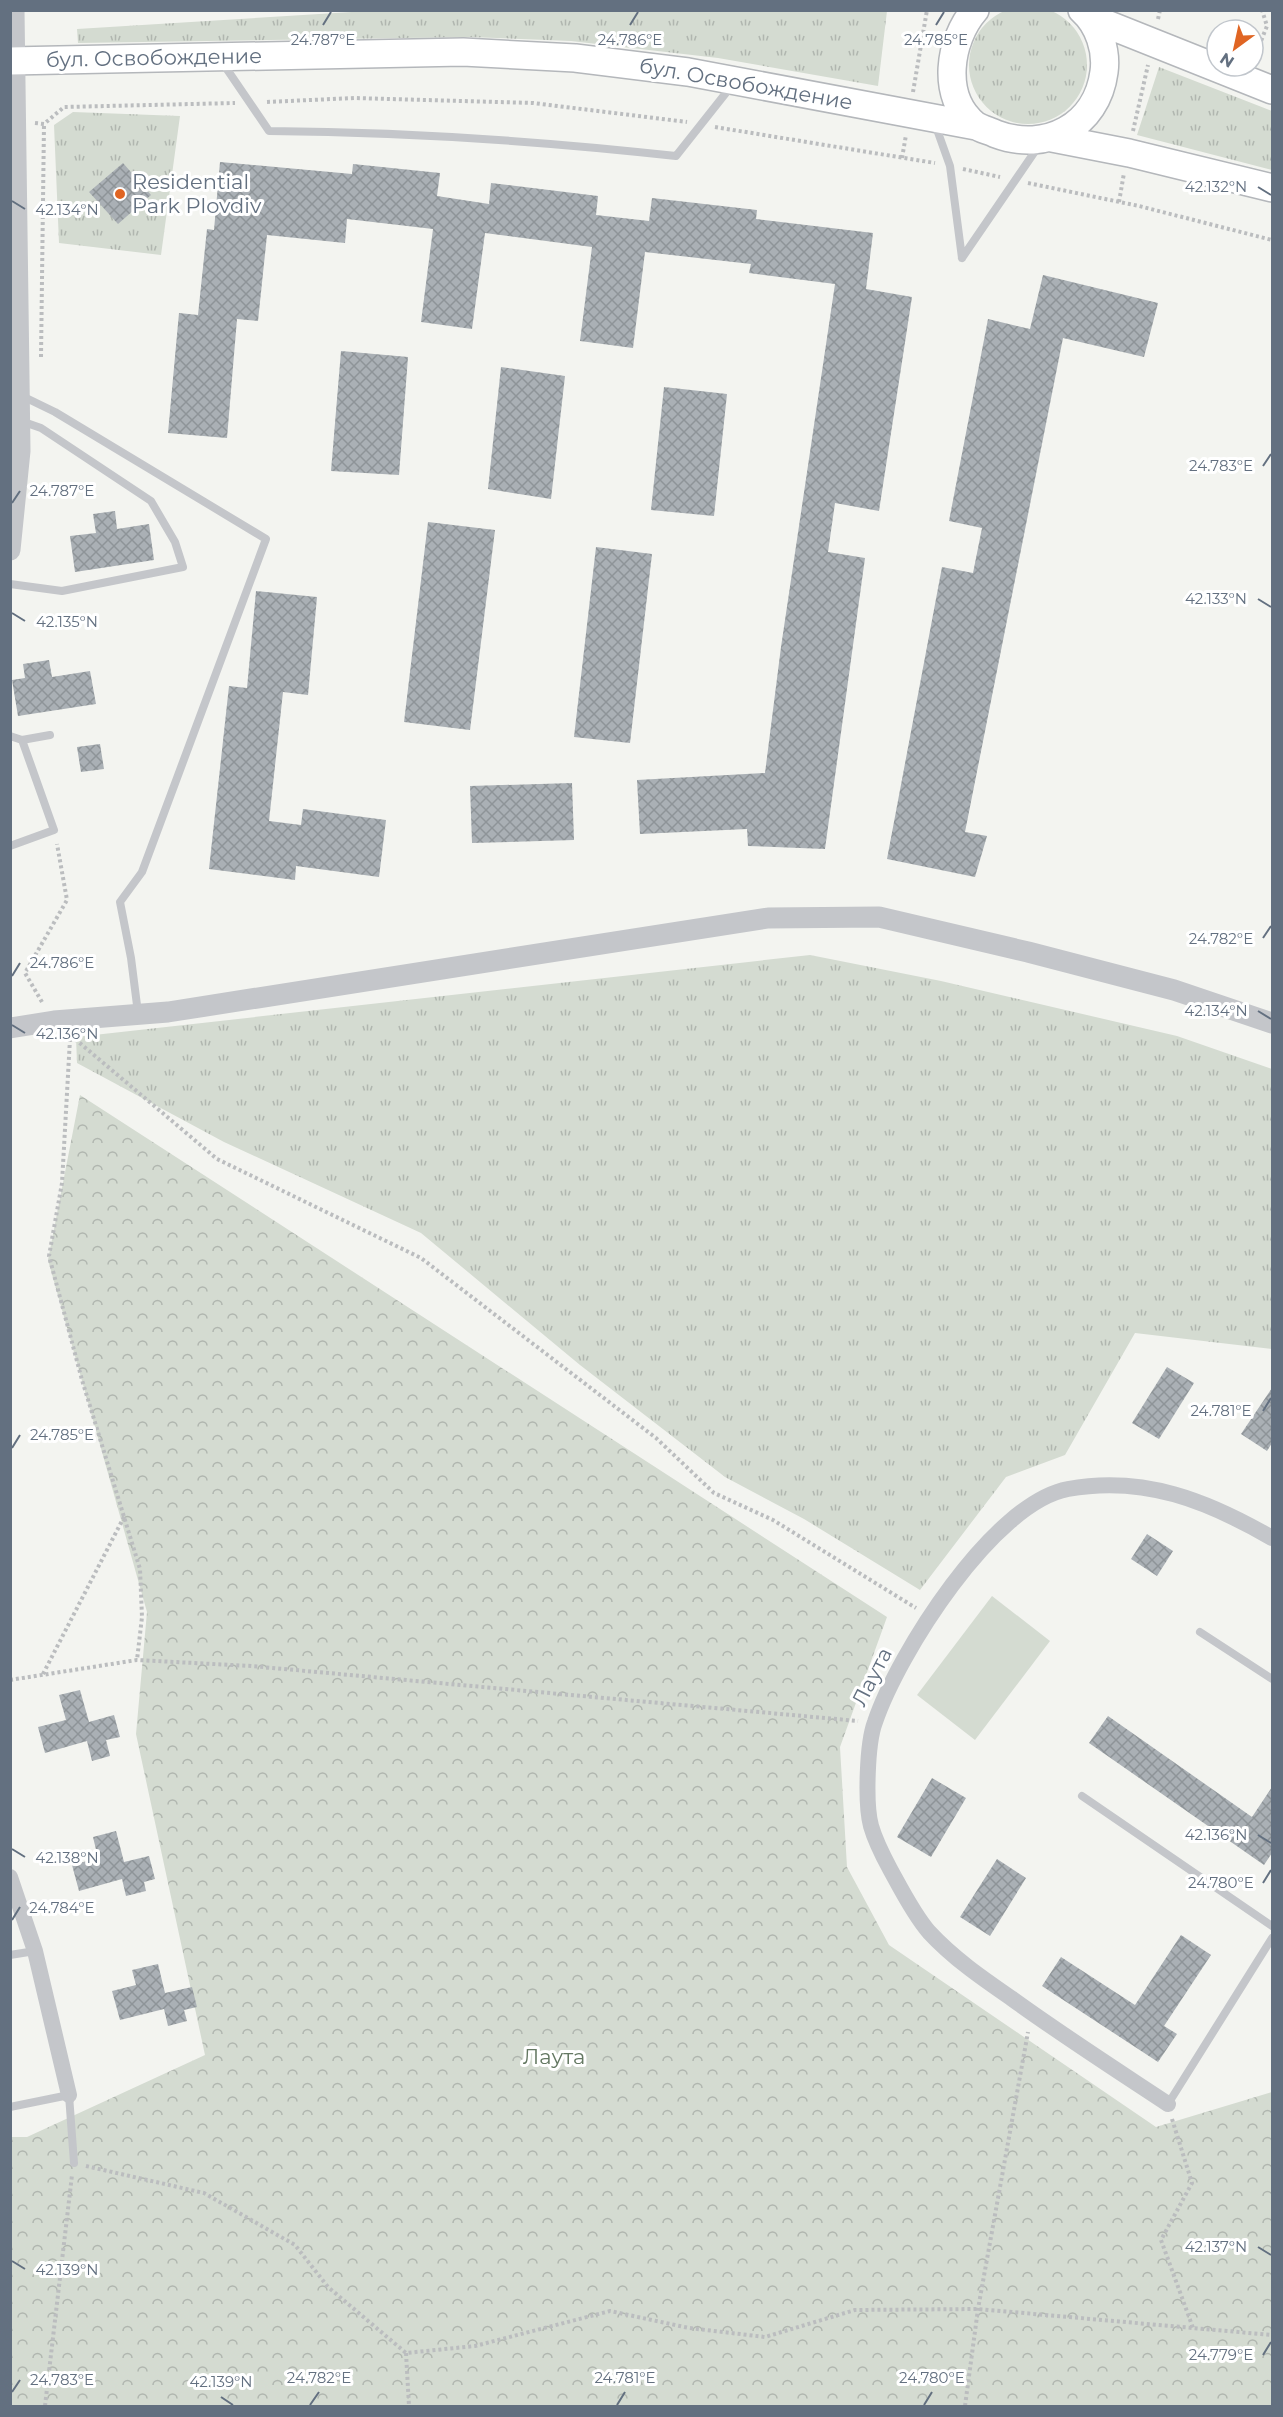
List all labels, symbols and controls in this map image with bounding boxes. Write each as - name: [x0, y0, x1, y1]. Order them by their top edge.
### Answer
- north arrow: [1205, 18, 1265, 78]
- text: 24.787°E: [291, 30, 355, 49]
- text: 24.786°E: [598, 30, 662, 49]
- text: 24.785°E: [904, 30, 968, 49]
- street label: бул. Освобождение: [46, 43, 262, 72]
- text: N: [1217, 49, 1238, 72]
- street label: бул. Освобождение: [637, 52, 855, 115]
- place label: Residential Park Plovdiv: [132, 169, 262, 218]
- text: 42.132°N: [1185, 177, 1247, 196]
- marker: Residential Park Plovdiv: [113, 187, 127, 201]
- text: 42.134°N: [35, 200, 99, 219]
- text: 24.783°E: [1189, 456, 1253, 475]
- text: 24.787°E: [30, 481, 94, 500]
- text: 42.133°N: [1185, 589, 1247, 608]
- text: 42.135°N: [36, 612, 98, 631]
- text: 24.782°E: [1189, 929, 1253, 948]
- text: 24.786°E: [30, 953, 94, 972]
- text: 42.134°N: [1184, 1001, 1248, 1020]
- text: 42.136°N: [36, 1024, 98, 1043]
- text: 24.781°E: [1190, 1401, 1252, 1420]
- text: 24.785°E: [30, 1425, 94, 1444]
- street label: Лаута: [846, 1643, 897, 1710]
- text: 42.136°N: [1185, 1825, 1247, 1844]
- text: 42.138°N: [35, 1848, 99, 1867]
- text: 24.780°E: [1188, 1873, 1254, 1892]
- text: 24.784°E: [29, 1898, 95, 1917]
- park label: Лаута: [523, 2044, 585, 2069]
- text: 42.137°N: [1185, 2237, 1247, 2256]
- text: 42.139°N: [35, 2260, 99, 2279]
- text: 24.779°E: [1189, 2345, 1253, 2364]
- text: 24.782°E: [287, 2368, 351, 2387]
- text: 24.781°E: [594, 2368, 656, 2387]
- text: 24.780°E: [899, 2368, 965, 2387]
- text: 24.783°E: [30, 2370, 94, 2389]
- text: 42.139°N: [189, 2372, 253, 2391]

